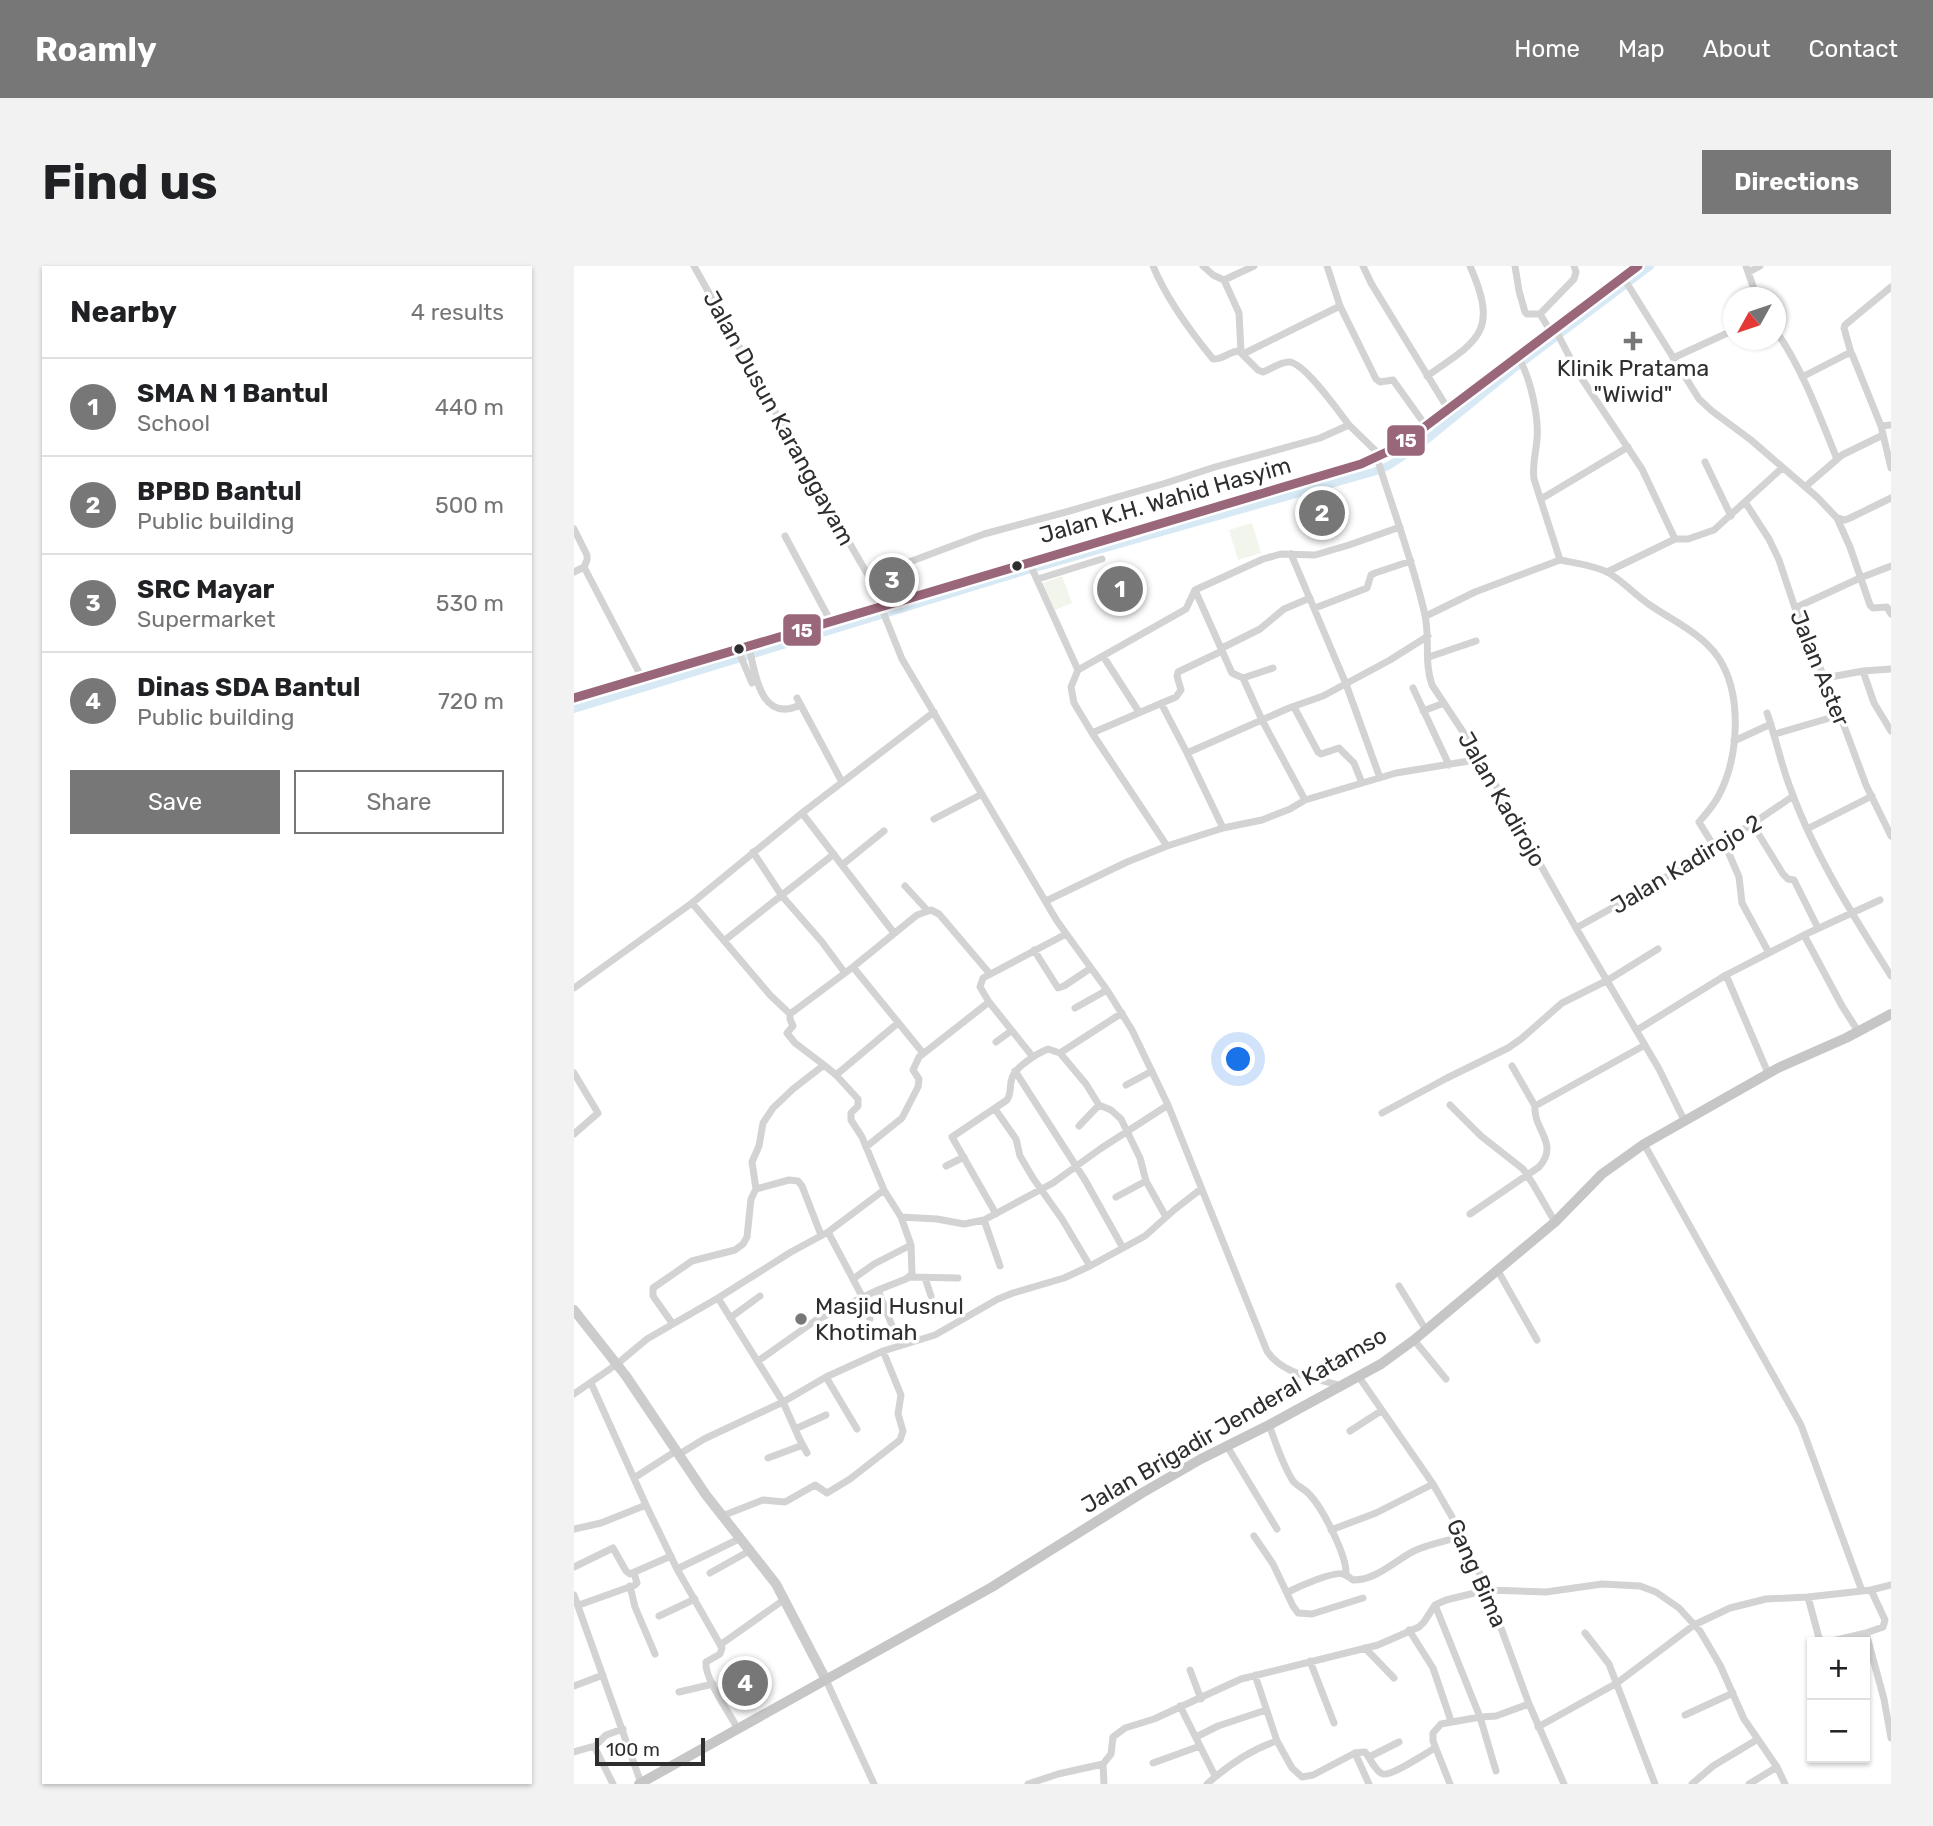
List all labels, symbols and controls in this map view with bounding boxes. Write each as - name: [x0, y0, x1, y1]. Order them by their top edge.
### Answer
- text: Roamly: [35, 30, 157, 69]
- text: Home: [1514, 35, 1580, 63]
- text: Map: [1618, 35, 1665, 63]
- text: About: [1703, 35, 1771, 63]
- text: Contact: [1809, 35, 1898, 63]
- button: Directions: [1702, 150, 1891, 214]
- text: Find us: [42, 153, 218, 211]
- street label: Jalan Dusun Karanggayam: [697, 286, 861, 550]
- north arrow: [1723, 287, 1786, 350]
- text: Nearby: [70, 294, 177, 330]
- text: 4 results: [411, 298, 504, 326]
- marker: Klinik Pratama "Wiwid": [1623, 331, 1643, 351]
- place label: Klinik Pratama "Wiwid": [1557, 354, 1709, 408]
- text: SMA N 1 Bantul: [137, 378, 328, 409]
- text: 1: [87, 393, 99, 421]
- text: 440 m: [435, 393, 504, 421]
- text: School: [137, 409, 210, 437]
- line badge: 15: [1386, 424, 1426, 457]
- text: 15: [1395, 429, 1417, 452]
- street label: Jalan K.H. Wahid Hasyim: [1036, 451, 1294, 549]
- text: BPBD Bantul: [137, 476, 302, 507]
- pin: 2: [1299, 487, 1345, 539]
- text: 2: [86, 491, 100, 519]
- text: 500 m: [435, 491, 504, 519]
- text: Public building: [137, 507, 294, 535]
- pin: 3: [869, 554, 915, 606]
- unlabelled marker: [1010, 559, 1024, 573]
- pin: 1: [1097, 563, 1143, 615]
- text: SRC Mayar: [137, 574, 274, 605]
- text: 3: [85, 589, 101, 617]
- text: 530 m: [436, 589, 504, 617]
- text: Supermarket: [137, 605, 275, 633]
- street label: Jalan Aster: [1784, 606, 1856, 730]
- line badge: 15: [782, 613, 822, 647]
- text: 15: [791, 619, 813, 642]
- unlabelled marker: [732, 642, 746, 656]
- text: Dinas SDA Bantul: [137, 672, 360, 703]
- text: 4: [85, 687, 101, 715]
- text: 720 m: [438, 687, 504, 715]
- text: Public building: [137, 703, 294, 731]
- street label: Jalan Kadirojo: [1452, 726, 1552, 872]
- button: Save: [70, 770, 280, 834]
- button: Share: [294, 770, 504, 834]
- street label: Jalan Kadirojo 2: [1606, 808, 1766, 920]
- your location: [1221, 1042, 1255, 1076]
- place label: Masjid Husnul Khotimah: [815, 1292, 964, 1346]
- marker: Masjid Husnul Khotimah: [793, 1311, 809, 1327]
- street label: Jalan Brigadir Jenderal Katamso: [1076, 1321, 1392, 1519]
- street label: Gang Bima: [1441, 1514, 1513, 1632]
- map controls: [1807, 1637, 1870, 1763]
- button: +: [1807, 1637, 1870, 1700]
- pin: 4: [722, 1657, 768, 1709]
- button: −: [1807, 1700, 1870, 1763]
- scale bar: [595, 1735, 705, 1767]
- text: 100 m: [606, 1738, 660, 1761]

